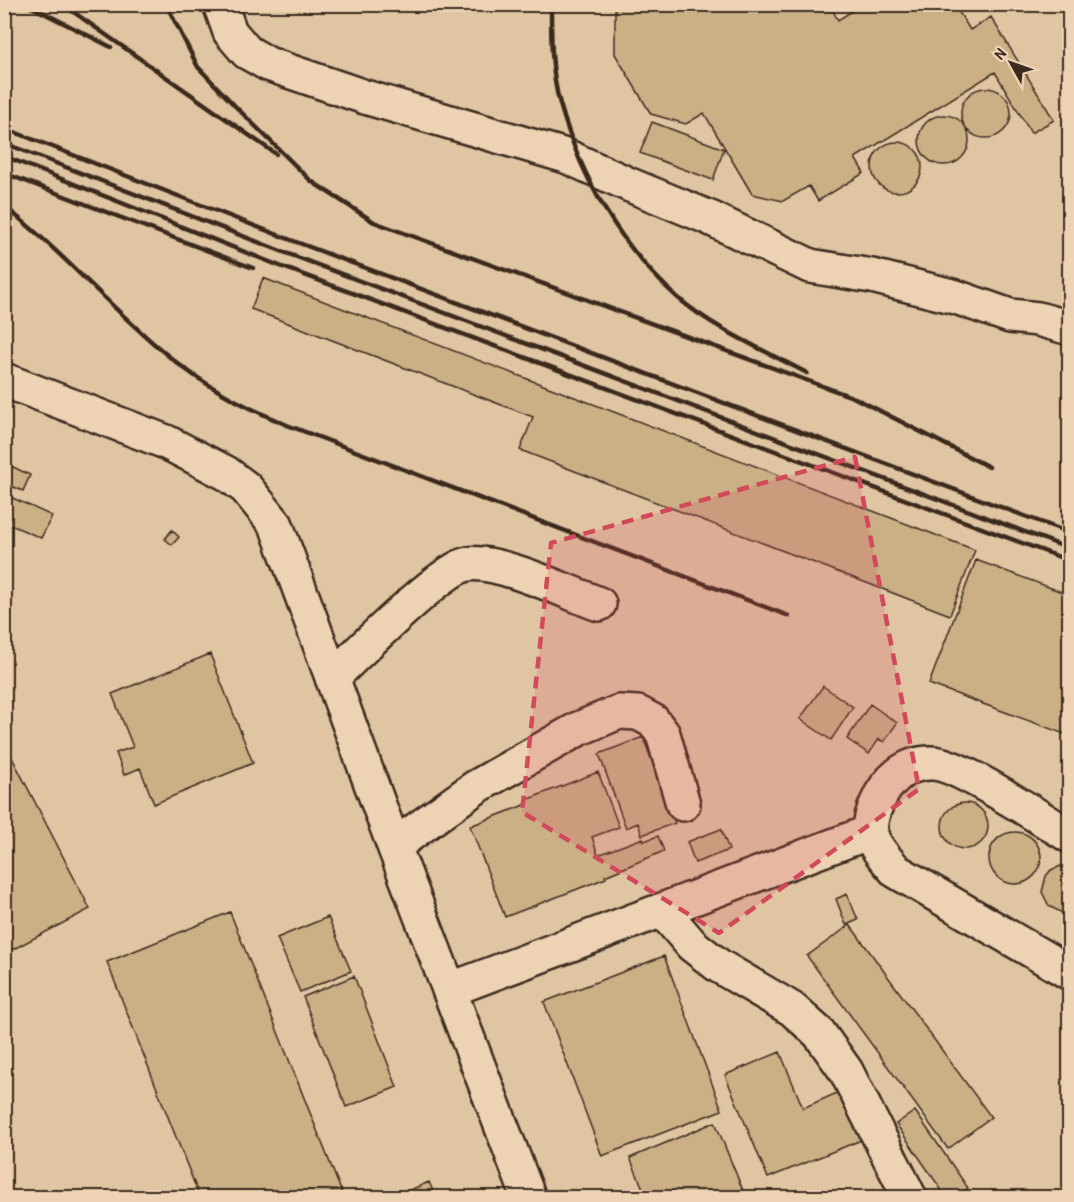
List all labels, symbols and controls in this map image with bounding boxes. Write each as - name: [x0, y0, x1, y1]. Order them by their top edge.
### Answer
- north arrow: [981, 33, 1041, 93]
- text: N: [988, 43, 1011, 64]

